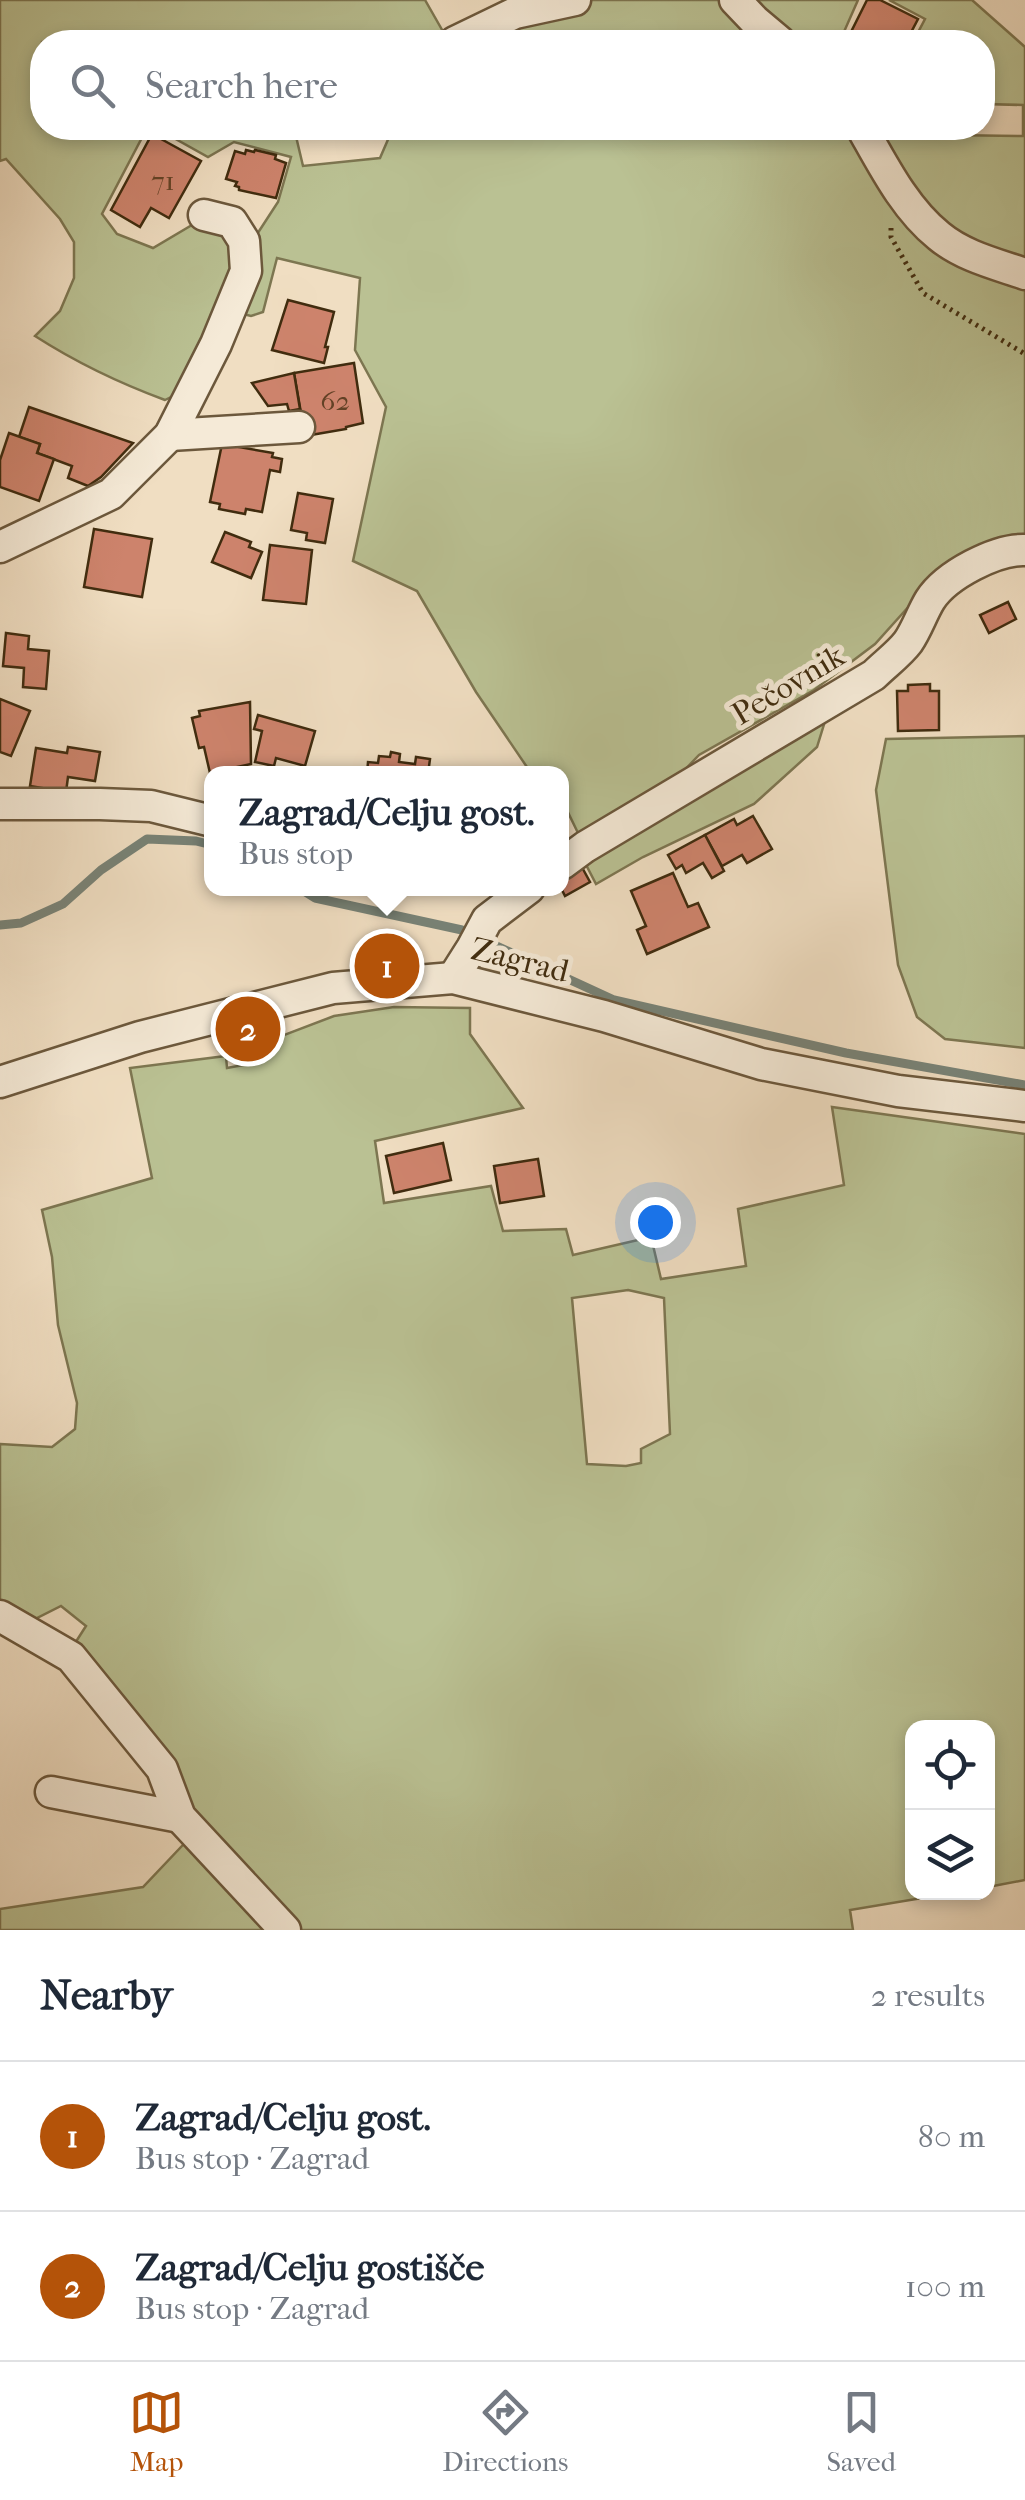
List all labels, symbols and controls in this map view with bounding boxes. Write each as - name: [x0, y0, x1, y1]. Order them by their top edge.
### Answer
- search box: [30, 30, 995, 140]
- icon: search: [65, 58, 120, 113]
- text: Search here: [145, 63, 338, 108]
- house number: 71: [151, 164, 175, 197]
- house number: 62: [320, 384, 350, 417]
- street label: Pečovnik: [725, 637, 851, 733]
- popup: [204, 766, 569, 896]
- text: Zagrad/Celju gost.: [239, 790, 534, 835]
- text: Bus stop: [239, 835, 353, 872]
- pin: 1: [354, 928, 420, 1004]
- street label: Zagrad: [467, 930, 573, 990]
- pin: 2: [216, 992, 280, 1066]
- your location: [630, 1197, 681, 1248]
- map controls: [905, 1720, 995, 1900]
- button: locate: [905, 1720, 995, 1810]
- button: layers: [905, 1810, 995, 1900]
- text: Nearby: [40, 1971, 172, 2020]
- text: 2 results: [871, 1977, 985, 2014]
- text: Zagrad/Celju gost.: [135, 2095, 431, 2140]
- text: 1: [67, 2118, 78, 2155]
- text: 80 m: [918, 2118, 985, 2155]
- text: Bus stop · Zagrad: [135, 2140, 369, 2177]
- text: Zagrad/Celju gostišče: [135, 2245, 484, 2290]
- text: 2: [64, 2268, 81, 2305]
- text: 100 m: [905, 2268, 985, 2305]
- text: Bus stop · Zagrad: [135, 2290, 369, 2327]
- tab: Map: [129, 2385, 184, 2478]
- tab: Directions: [442, 2385, 568, 2478]
- tab: Saved: [826, 2385, 896, 2478]

